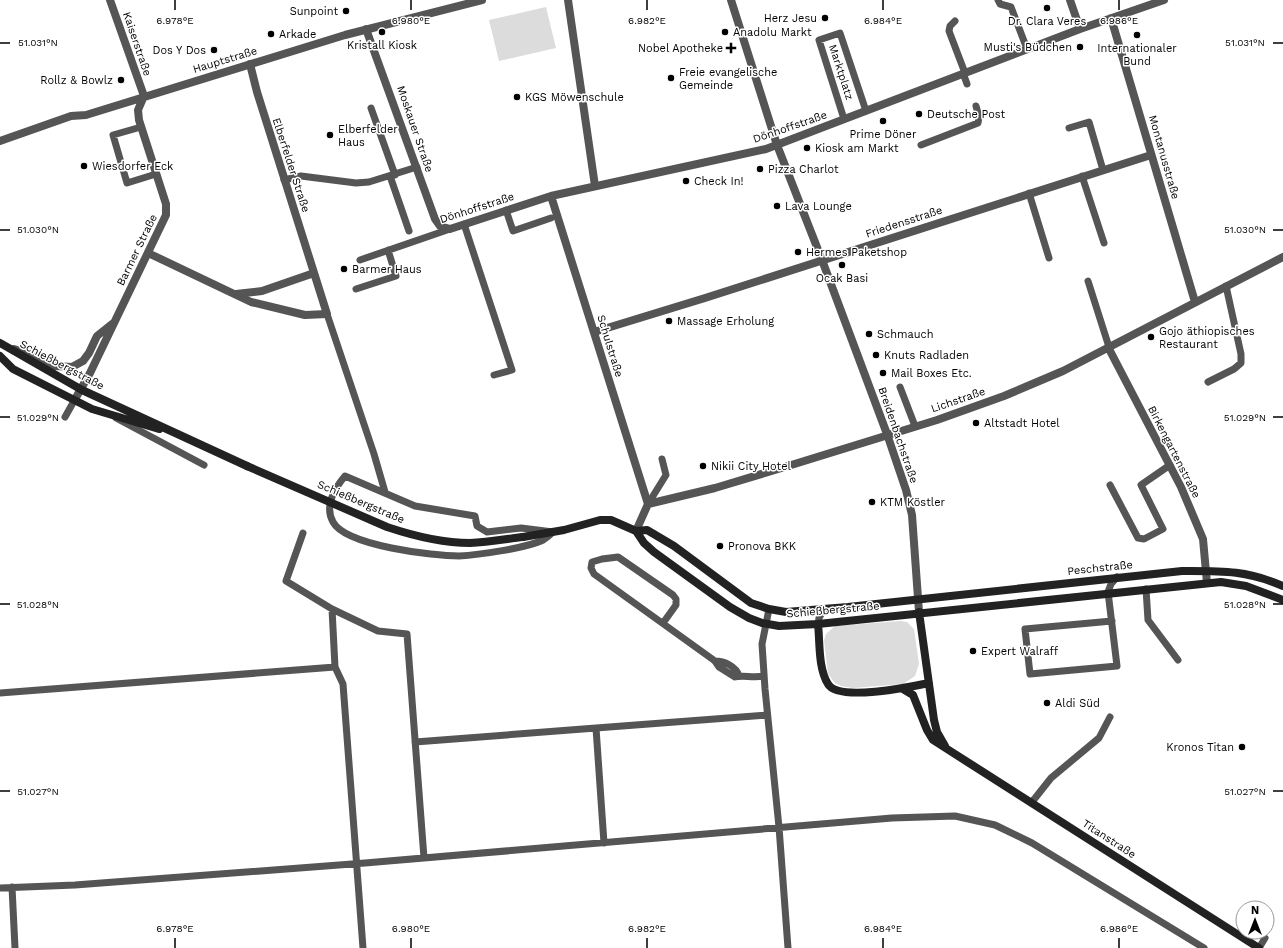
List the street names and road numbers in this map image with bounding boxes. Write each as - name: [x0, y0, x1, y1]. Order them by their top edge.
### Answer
- street label: Kaiserstraße: [120, 10, 154, 78]
- street label: Marktplatz: [826, 43, 856, 102]
- street label: Hauptstraße: [191, 44, 259, 76]
- street label: Moskauer Straße: [394, 84, 436, 174]
- street label: Dönhoffstraße: [751, 108, 829, 146]
- street label: Montanusstraße: [1146, 113, 1182, 201]
- street label: Elberfelder Straße: [270, 116, 312, 214]
- street label: Dönhoffstraße: [438, 190, 516, 226]
- street label: Friedensstraße: [864, 203, 944, 241]
- street label: Barmer Straße: [114, 212, 160, 288]
- street label: Schulstraße: [594, 313, 626, 379]
- street label: Schießbergstraße: [18, 337, 106, 393]
- street label: Breidenbachstraße: [875, 385, 921, 485]
- street label: Lichstraße: [929, 385, 987, 415]
- street label: Birkengartenstraße: [1145, 404, 1203, 500]
- street label: Schießbergstraße: [315, 478, 407, 526]
- street label: Peschstraße: [1067, 558, 1133, 578]
- street label: Schießbergstraße: [786, 599, 880, 621]
- street label: Titanstraße: [1080, 817, 1138, 861]

